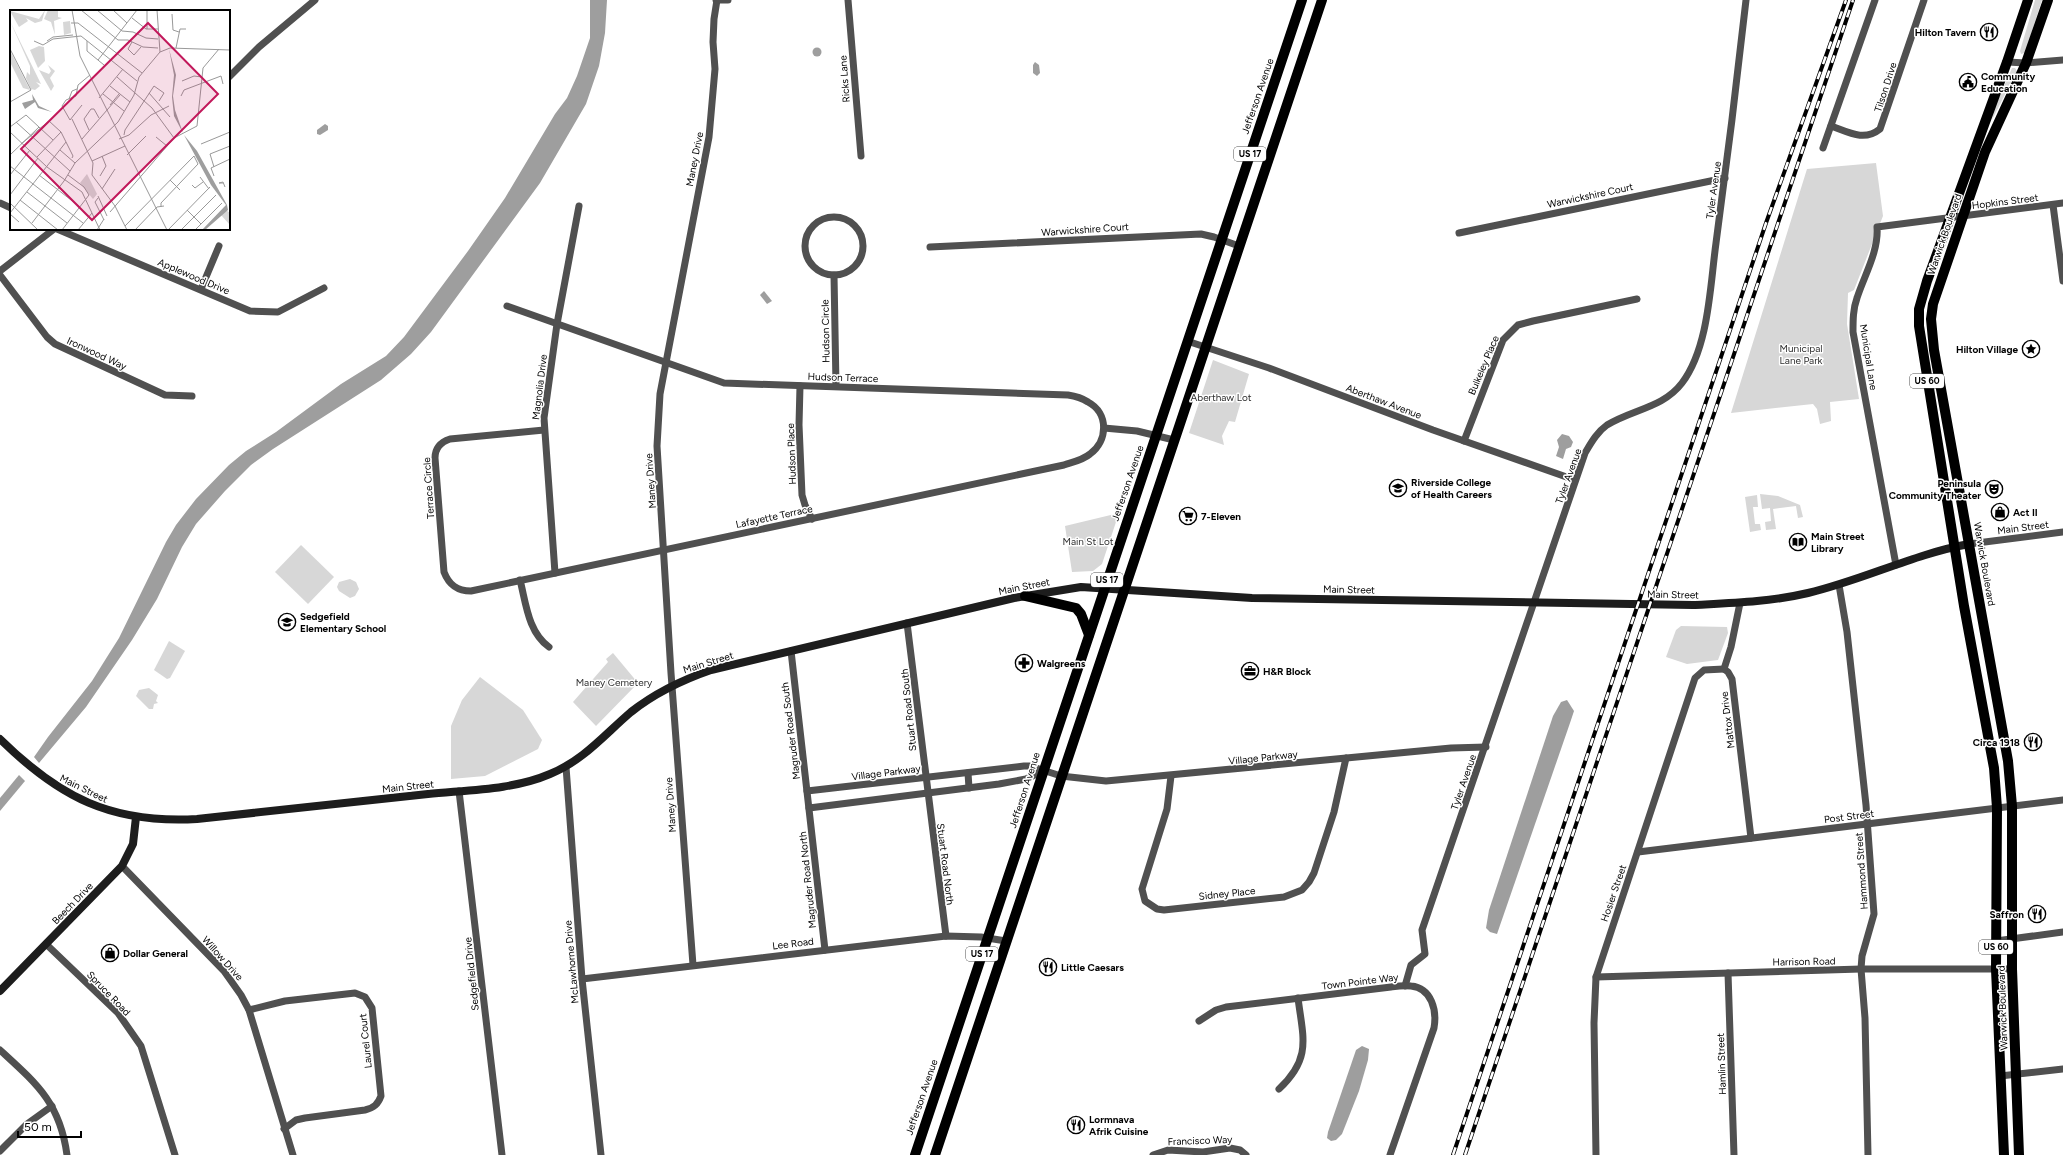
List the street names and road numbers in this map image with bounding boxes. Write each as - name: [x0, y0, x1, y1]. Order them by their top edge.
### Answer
- street label: Ricks Lane: [836, 54, 853, 103]
- street label: Jefferson Avenue: [1238, 56, 1277, 136]
- street label: Tilson Drive: [1871, 60, 1900, 114]
- street label: Maney Drive: [683, 130, 706, 187]
- road number: US 17: [1234, 147, 1266, 161]
- street label: Tyler Avenue: [1703, 160, 1724, 220]
- street label: Warwickshire Court: [1546, 180, 1635, 211]
- street label: Hopkins Street: [1971, 191, 2039, 212]
- street label: Warwick Boulevard: [1924, 192, 1964, 276]
- street label: Warwickshire Court: [1041, 220, 1129, 239]
- street label: Applewood Drive: [156, 255, 232, 298]
- street label: Hudson Circle: [818, 299, 833, 363]
- street label: Municipal Lane: [1857, 323, 1880, 392]
- street label: Bulkeley Place: [1465, 333, 1502, 397]
- street label: Ironwood Way: [65, 334, 129, 373]
- street label: Magnolia Drive: [529, 353, 550, 421]
- street label: Hudson Terrace: [807, 370, 879, 385]
- road number: US 60: [1910, 374, 1944, 388]
- street label: Aberthaw Avenue: [1344, 381, 1424, 422]
- street label: Hudson Place: [784, 423, 799, 485]
- street label: Jefferson Avenue: [1108, 443, 1147, 523]
- street label: Tyler Avenue: [1552, 446, 1585, 506]
- street label: Maney Drive: [642, 452, 659, 509]
- street label: Terrace Circle: [420, 456, 437, 519]
- street label: Lafayette Terrace: [735, 502, 814, 531]
- street label: Main Street: [1996, 518, 2050, 537]
- street label: Warwick Boulevard: [1971, 521, 1998, 607]
- road number: US 17: [1091, 573, 1123, 587]
- street label: Main Street: [997, 575, 1051, 598]
- street label: Main Street: [1323, 583, 1375, 596]
- street label: Main Street: [1647, 588, 1699, 601]
- street label: Main Street: [681, 649, 735, 676]
- street label: Stuart Road South: [898, 668, 919, 752]
- street label: Magruder Road South: [778, 681, 803, 780]
- street label: Mattox Drive: [1717, 690, 1737, 749]
- street label: Village Parkway: [1228, 747, 1299, 768]
- street label: Jefferson Avenue: [1006, 750, 1043, 830]
- street label: Tyler Avenue: [1448, 752, 1479, 812]
- street label: Village Parkway: [851, 762, 922, 783]
- street label: Main Street: [58, 771, 110, 806]
- street label: Maney Drive: [662, 776, 679, 833]
- street label: Main Street: [382, 777, 435, 796]
- street label: Post Street: [1823, 807, 1875, 826]
- street label: Stuart Road North: [934, 823, 957, 906]
- street label: Magruder Road North: [796, 830, 819, 929]
- street label: Hammond Street: [1852, 832, 1871, 910]
- street label: Hosier Street: [1598, 863, 1629, 923]
- street label: Beech Drive: [49, 879, 96, 927]
- street label: Sidney Place: [1198, 884, 1257, 903]
- street label: McLawhorne Drive: [561, 919, 582, 1004]
- street label: Willow Drive: [199, 933, 246, 984]
- street label: Lee Road: [772, 934, 815, 952]
- street label: Sedgefield Drive: [461, 936, 482, 1011]
- road number: US 60: [1979, 940, 2013, 954]
- road number: US 17: [966, 947, 998, 961]
- street label: Harrison Road: [1772, 954, 1836, 969]
- street label: Warwick Boulevard: [1995, 965, 2010, 1051]
- street label: Spruce Road: [84, 968, 133, 1019]
- street label: Town Pointe Way: [1321, 970, 1400, 993]
- street label: Laurel Court: [356, 1013, 375, 1069]
- street label: Hamlin Street: [1714, 1033, 1729, 1095]
- street label: Jefferson Avenue: [902, 1057, 941, 1137]
- street label: Francisco Way: [1167, 1133, 1233, 1148]

